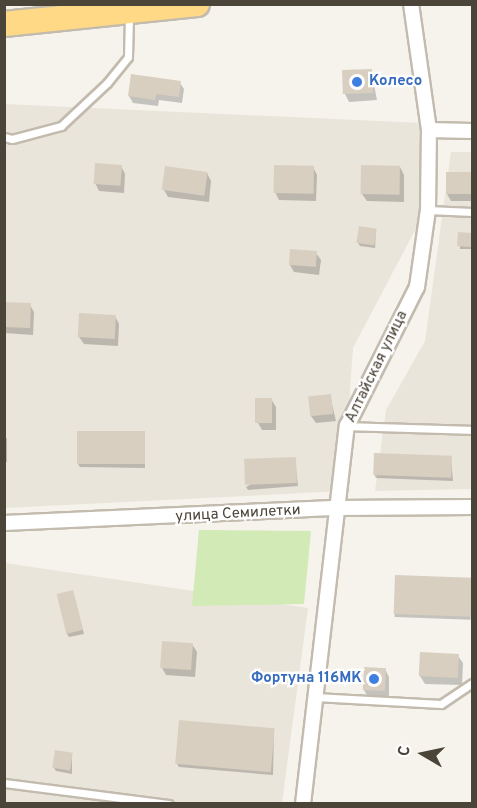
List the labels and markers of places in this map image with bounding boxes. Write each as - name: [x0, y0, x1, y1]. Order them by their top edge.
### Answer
- place label: Колесо: [369, 73, 422, 91]
- marker: Колесо: [350, 75, 364, 89]
- place label: Фортуна 116МК: [251, 670, 362, 688]
- marker: Фортуна 116МК: [367, 672, 381, 686]

